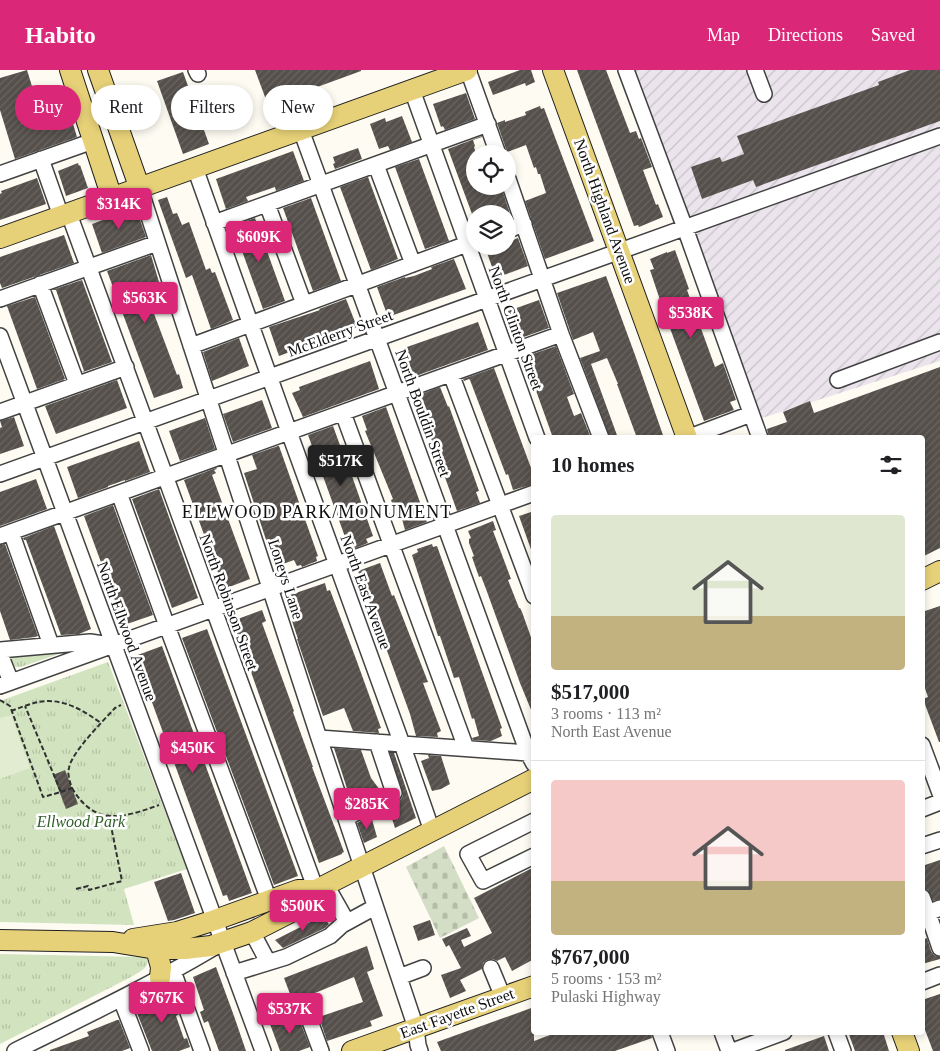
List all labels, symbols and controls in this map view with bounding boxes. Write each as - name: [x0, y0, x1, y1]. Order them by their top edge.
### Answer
- text: Habito: [25, 22, 96, 48]
- text: Map: [707, 25, 740, 45]
- text: Directions: [768, 25, 843, 45]
- text: Saved: [871, 25, 915, 45]
- chip: Buy: [15, 85, 81, 130]
- chip: Rent: [91, 85, 161, 130]
- chip: Filters: [171, 85, 253, 130]
- chip: New: [263, 85, 333, 130]
- street label: North Highland Avenue: [570, 136, 639, 286]
- map controls: [466, 145, 516, 255]
- button: locate: [466, 145, 516, 195]
- pin: $314K: [84, 188, 154, 230]
- text: $314K: [97, 195, 141, 212]
- button: layers: [466, 205, 516, 255]
- pin: $609K: [224, 220, 294, 263]
- text: $609K: [237, 228, 281, 245]
- street label: North Clinton Street: [486, 264, 547, 393]
- pin: $563K: [110, 282, 180, 324]
- text: $563K: [123, 289, 167, 306]
- pin: $538K: [656, 296, 726, 339]
- text: $538K: [669, 304, 713, 321]
- street label: McElderry Street: [285, 306, 396, 361]
- street label: North Bouldin Street: [392, 347, 454, 479]
- pin: $517K: [306, 444, 376, 487]
- icon: filters: [877, 451, 905, 479]
- text: $517K: [319, 452, 363, 469]
- text: 10 homes: [551, 453, 634, 477]
- district label: ELLWOOD PARK/MONUMENT: [182, 502, 452, 522]
- street label: North Robinson Street: [196, 531, 262, 673]
- street label: North East Avenue: [337, 532, 395, 652]
- street label: Loneys Lane: [264, 537, 307, 621]
- icon: home: [683, 547, 773, 637]
- street label: North Ellwood Avenue: [94, 559, 160, 703]
- text: $517,000: [551, 680, 630, 704]
- text: 3 rooms · 113 m²: [551, 705, 661, 722]
- text: North East Avenue: [551, 723, 672, 740]
- pin: $450K: [158, 732, 228, 774]
- text: $450K: [171, 739, 215, 756]
- pin: $285K: [332, 788, 402, 830]
- text: $285K: [345, 795, 389, 812]
- park label: Ellwood Park: [36, 813, 126, 830]
- icon: home: [683, 813, 773, 903]
- pin: $500K: [268, 890, 338, 932]
- text: $500K: [281, 897, 325, 914]
- text: $767,000: [551, 945, 630, 969]
- text: 5 rooms · 153 m²: [551, 970, 662, 987]
- pin: $767K: [127, 982, 197, 1024]
- street label: East Fayette Street: [398, 984, 517, 1042]
- text: Pulaski Highway: [551, 988, 661, 1005]
- text: $767K: [140, 989, 184, 1006]
- pin: $537K: [255, 992, 325, 1035]
- text: $537K: [268, 1000, 312, 1017]

